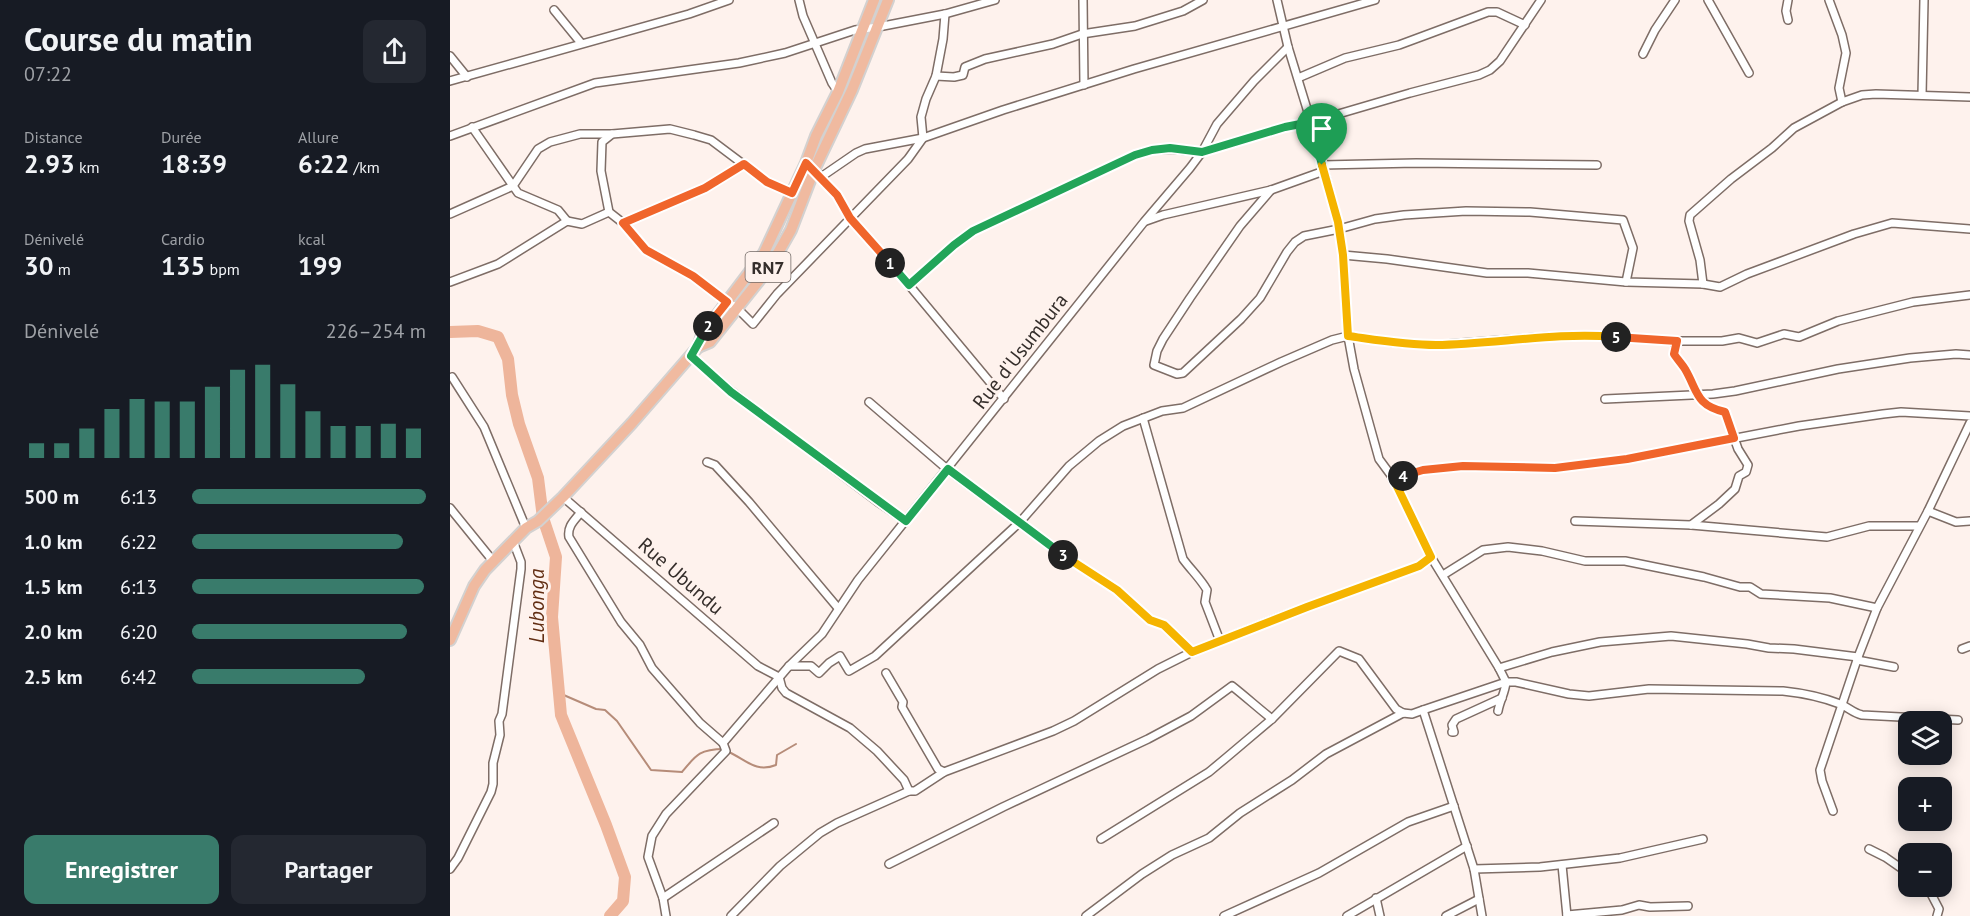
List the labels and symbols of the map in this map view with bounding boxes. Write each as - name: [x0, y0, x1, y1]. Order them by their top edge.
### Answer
- pin: [1296, 103, 1347, 165]
- pin: 1: [875, 248, 905, 278]
- road number: RN7: [746, 252, 790, 282]
- street label: Rue d'Usumbura: [967, 288, 1073, 414]
- pin: 2: [693, 311, 723, 341]
- pin: 5: [1601, 322, 1631, 352]
- pin: 4: [1388, 461, 1418, 491]
- street label: Rue Ubundu: [633, 532, 729, 620]
- pin: 3: [1048, 540, 1078, 570]
- water label: Lubonga: [523, 568, 550, 643]

